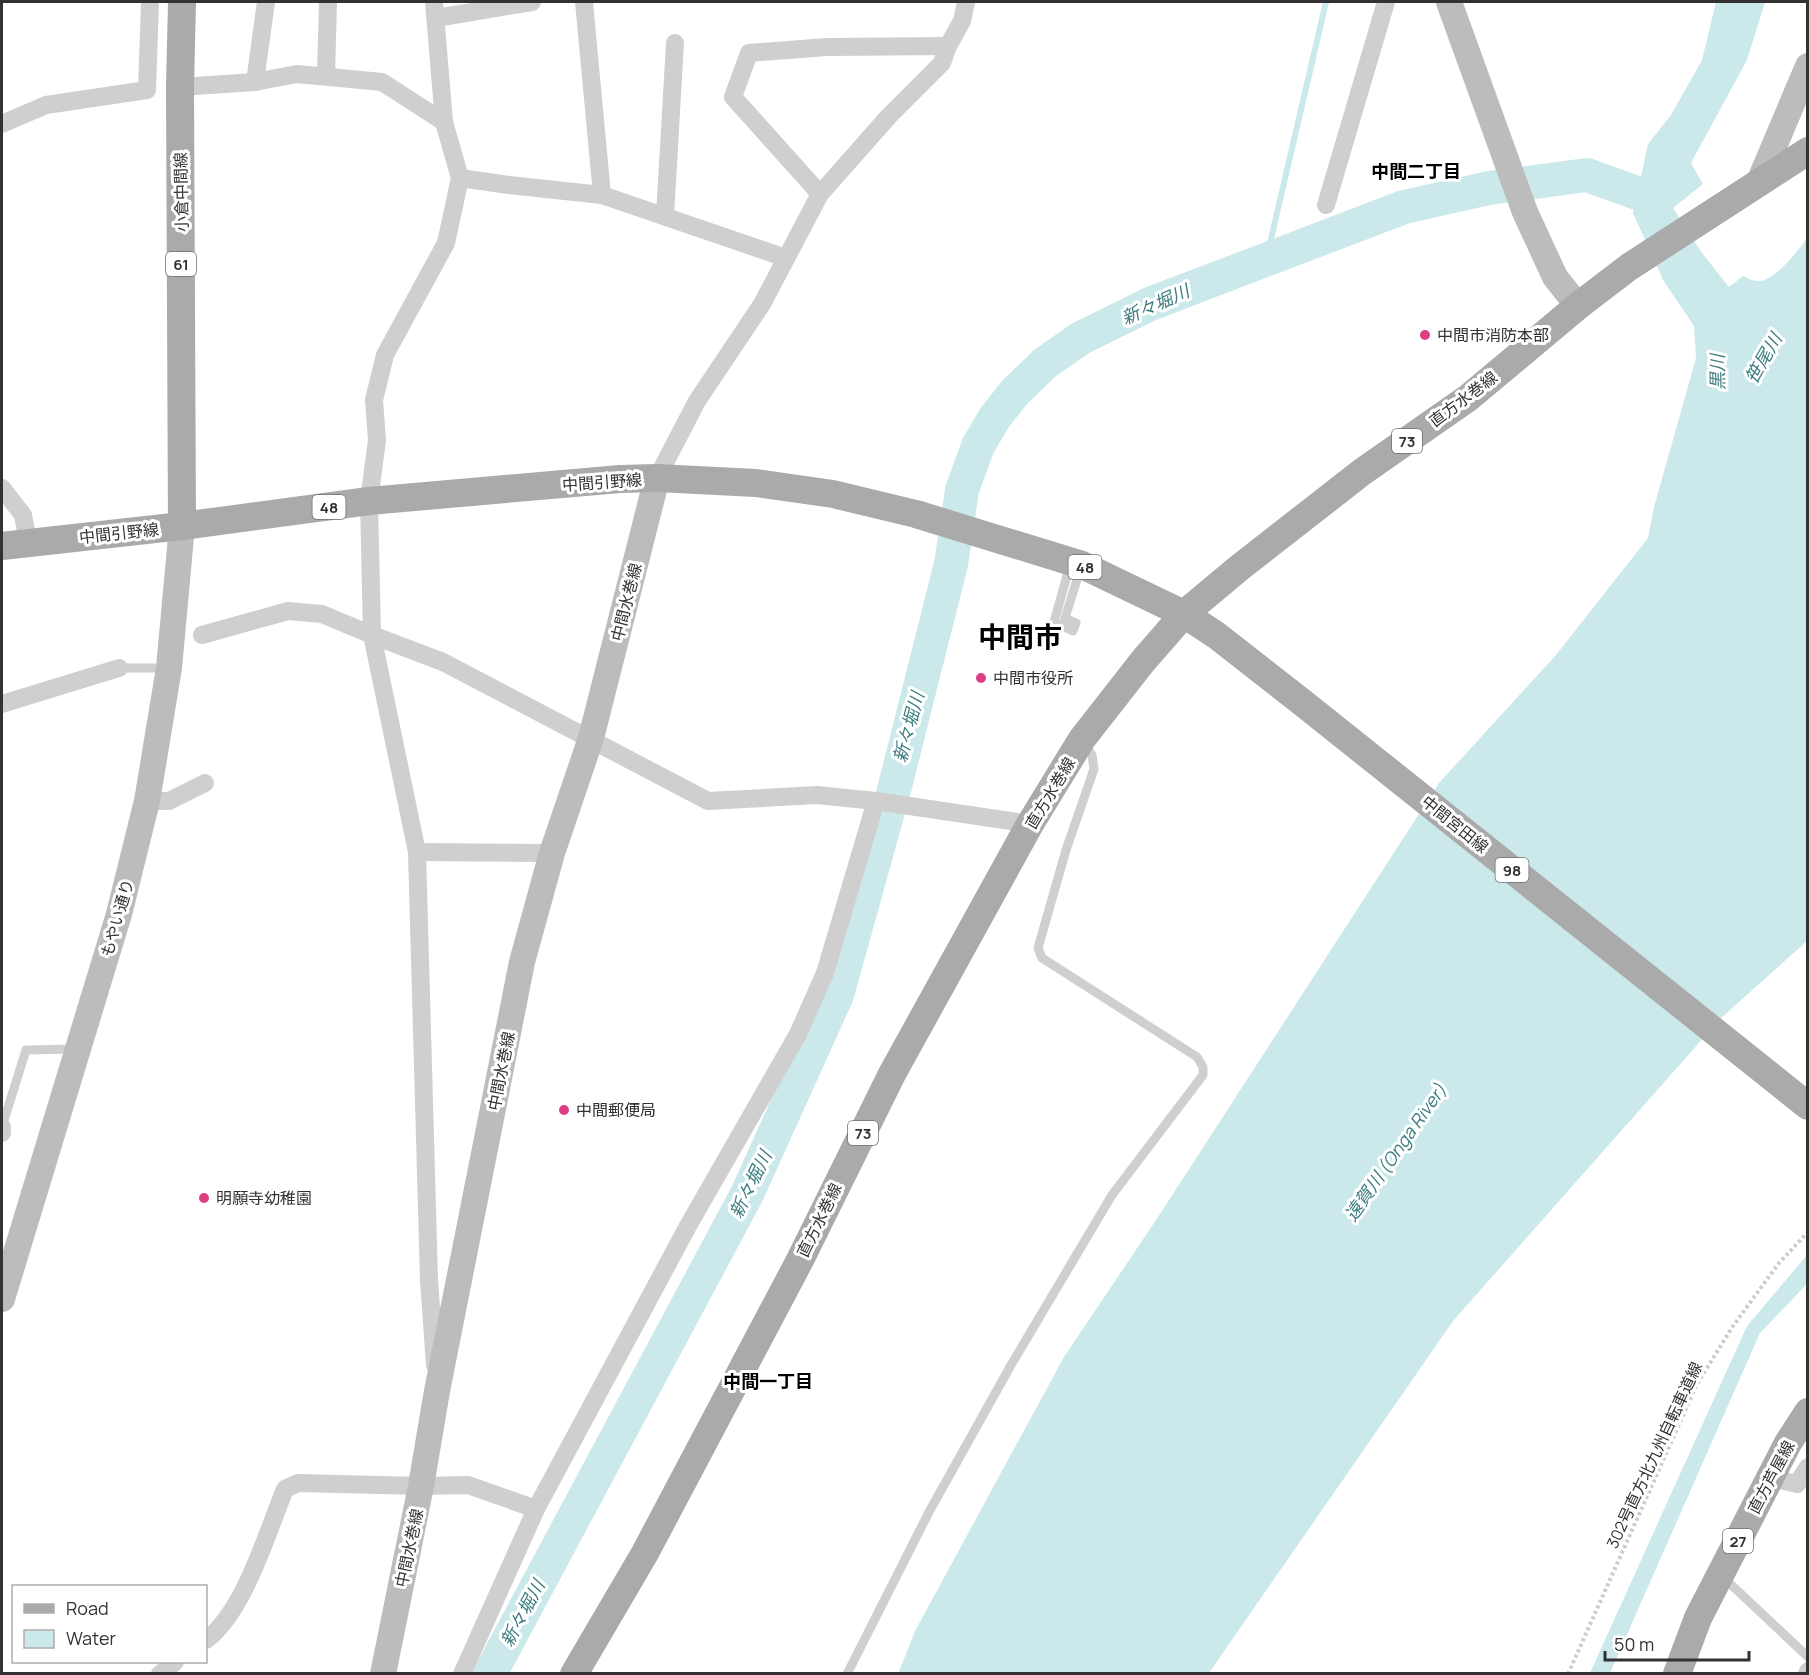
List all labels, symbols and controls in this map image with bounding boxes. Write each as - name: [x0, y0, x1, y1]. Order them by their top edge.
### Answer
- street label: 小倉中間線: [169, 152, 193, 232]
- district label: 中間二丁目: [1371, 159, 1461, 183]
- road number: 61: [166, 252, 196, 276]
- water label: 新々堀川: [1117, 278, 1195, 330]
- place label: 中間市消防本部: [1437, 324, 1549, 346]
- water label: 笹尾川: [1739, 327, 1788, 387]
- marker: 中間市消防本部: [1418, 328, 1432, 342]
- water label: 黒川: [1705, 352, 1729, 390]
- street label: 直方水巻線: [1424, 366, 1502, 432]
- road number: 73: [1392, 429, 1422, 453]
- street label: 中間引野線: [561, 468, 643, 496]
- road number: 48: [312, 495, 346, 519]
- street label: 中間引野線: [78, 518, 160, 548]
- road number: 48: [1068, 555, 1102, 579]
- street label: 中間水巻線: [606, 561, 646, 643]
- district label: 中間市: [978, 617, 1062, 655]
- place label: 中間市役所: [993, 667, 1073, 689]
- marker: 中間市役所: [974, 671, 988, 685]
- water label: 新々堀川: [887, 687, 929, 765]
- street label: 直方水巻線: [1020, 753, 1080, 833]
- street label: 中間宮田線: [1417, 790, 1493, 858]
- road number: 98: [1496, 858, 1528, 882]
- street label: もやい通り: [95, 877, 139, 959]
- street label: 中間水巻線: [483, 1030, 519, 1112]
- water label: 遠賀川 (Onga River): [1339, 1078, 1452, 1225]
- place label: 中間郵便局: [576, 1099, 656, 1121]
- marker: 中間郵便局: [557, 1103, 571, 1117]
- road number: 73: [848, 1121, 878, 1145]
- water label: 新々堀川: [723, 1145, 777, 1222]
- street label: 直方水巻線: [792, 1179, 846, 1261]
- place label: 明願寺幼稚園: [216, 1187, 312, 1209]
- marker: 明願寺幼稚園: [197, 1191, 211, 1205]
- street label: 302号直方北九州自転車道線: [1601, 1358, 1707, 1552]
- district label: 中間一丁目: [723, 1369, 813, 1393]
- street label: 直方芦屋線: [1743, 1437, 1799, 1517]
- street label: 中間水巻線: [390, 1507, 428, 1589]
- road number: 27: [1723, 1529, 1753, 1553]
- water label: 新々堀川: [495, 1574, 550, 1650]
- legend: [12, 1585, 207, 1663]
- text: Road: [66, 1596, 109, 1620]
- scale bar: [1605, 1624, 1749, 1662]
- text: Water: [66, 1626, 116, 1650]
- text: 50 m: [1614, 1632, 1654, 1656]

